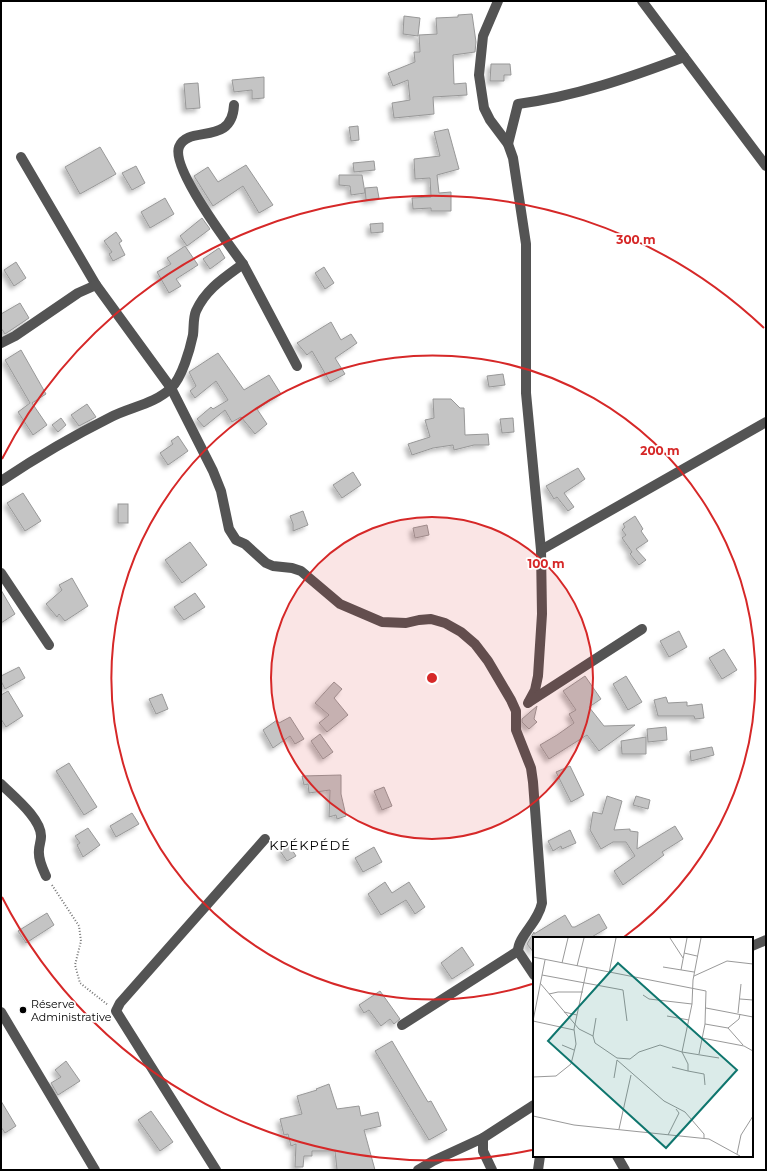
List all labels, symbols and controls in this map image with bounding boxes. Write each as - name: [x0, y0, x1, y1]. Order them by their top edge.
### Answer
- text: 300 m: [615, 232, 656, 247]
- text: 200 m: [640, 443, 680, 458]
- text: 100 m: [528, 556, 564, 571]
- centre of rings: [425, 671, 439, 685]
- district label: KPÉKPÉDÉ: [269, 837, 351, 853]
- inset map: [533, 937, 753, 1157]
- place label: Réserve Administrative: [31, 997, 112, 1024]
- marker: Réserve Administrative: [18, 1005, 28, 1015]

